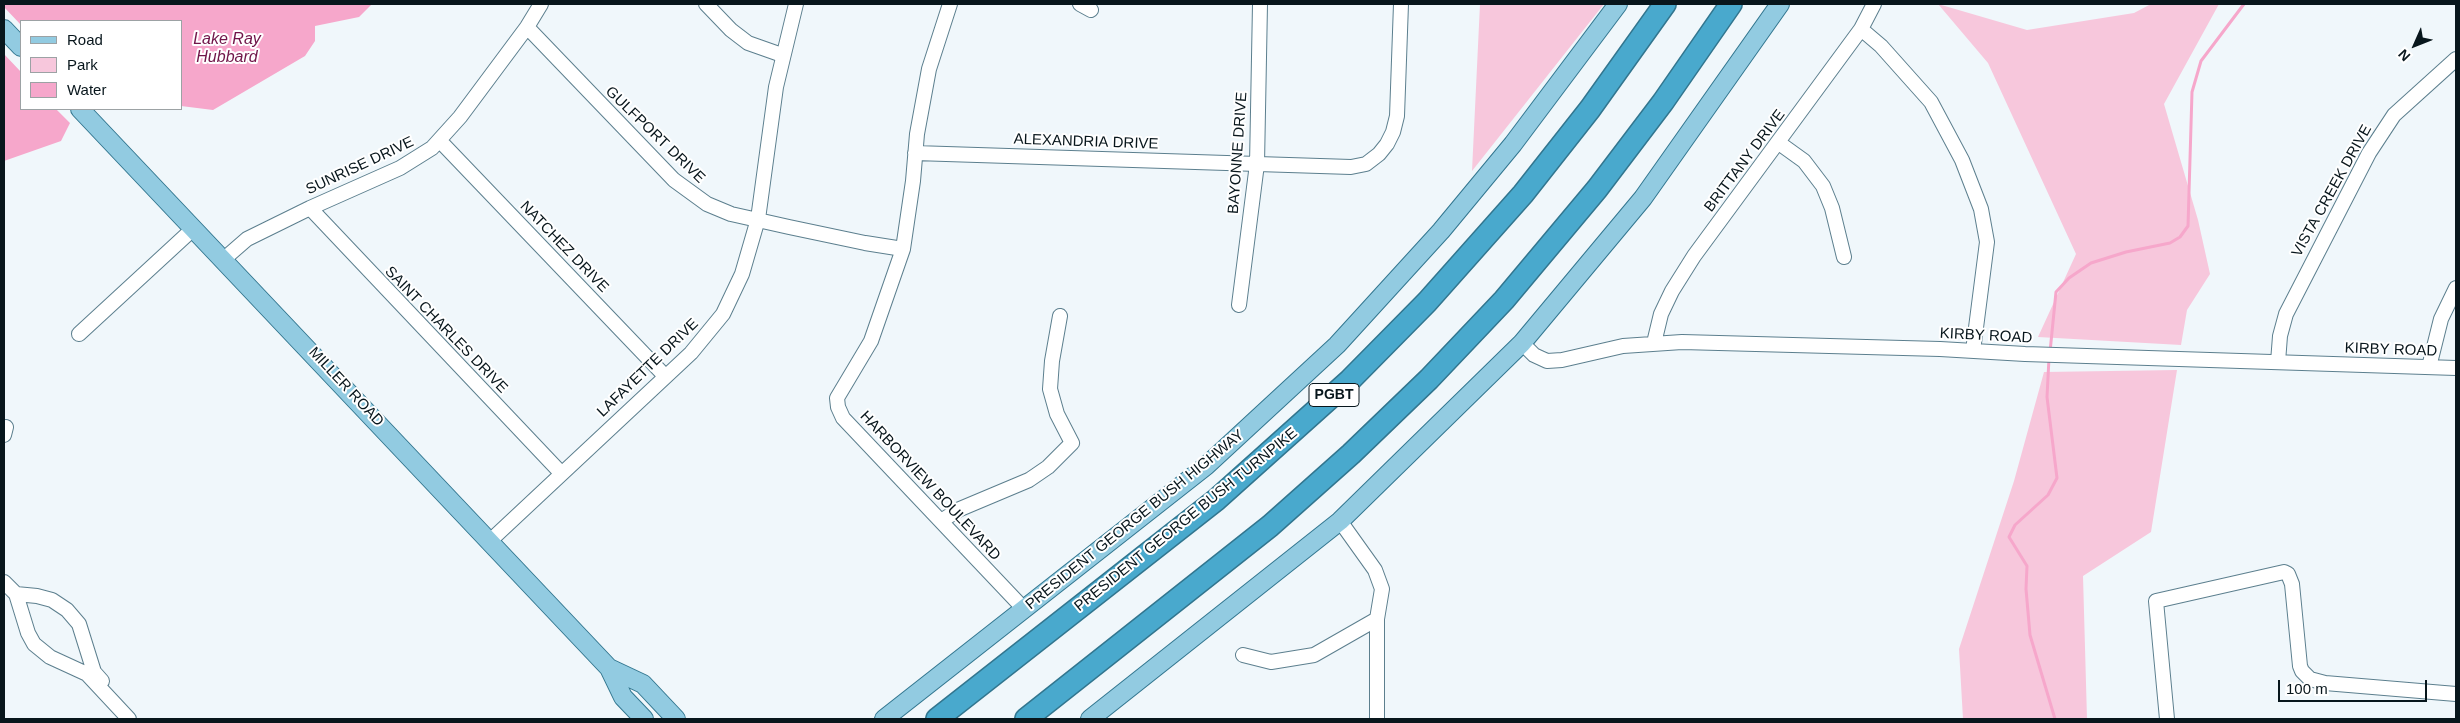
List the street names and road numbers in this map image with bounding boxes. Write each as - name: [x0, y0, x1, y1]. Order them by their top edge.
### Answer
- street label: GULFPORT DRIVE: [601, 83, 709, 187]
- street label: BAYONNE DRIVE: [1225, 91, 1251, 215]
- street label: BRITTANY DRIVE: [1701, 106, 1789, 216]
- street label: VISTA CREEK DRIVE: [2288, 122, 2376, 260]
- street label: ALEXANDRIA DRIVE: [1013, 130, 1159, 154]
- street label: SUNRISE DRIVE: [303, 133, 417, 199]
- street label: NATCHEZ DRIVE: [516, 198, 612, 296]
- street label: SAINT CHARLES DRIVE: [381, 263, 511, 397]
- street label: LAFAYETTE DRIVE: [594, 315, 702, 421]
- street label: KIRBY ROAD: [1939, 325, 2033, 347]
- street label: KIRBY ROAD: [2344, 339, 2438, 361]
- street label: MILLER ROAD: [305, 344, 387, 430]
- road number: PGBT: [1309, 384, 1359, 406]
- street label: HARBORVIEW BOULEVARD: [856, 408, 1004, 564]
- street label: PRESIDENT GEORGE BUSH TURNPIKE: [1071, 424, 1301, 616]
- street label: PRESIDENT GEORGE BUSH HIGHWAY: [1022, 426, 1248, 614]

